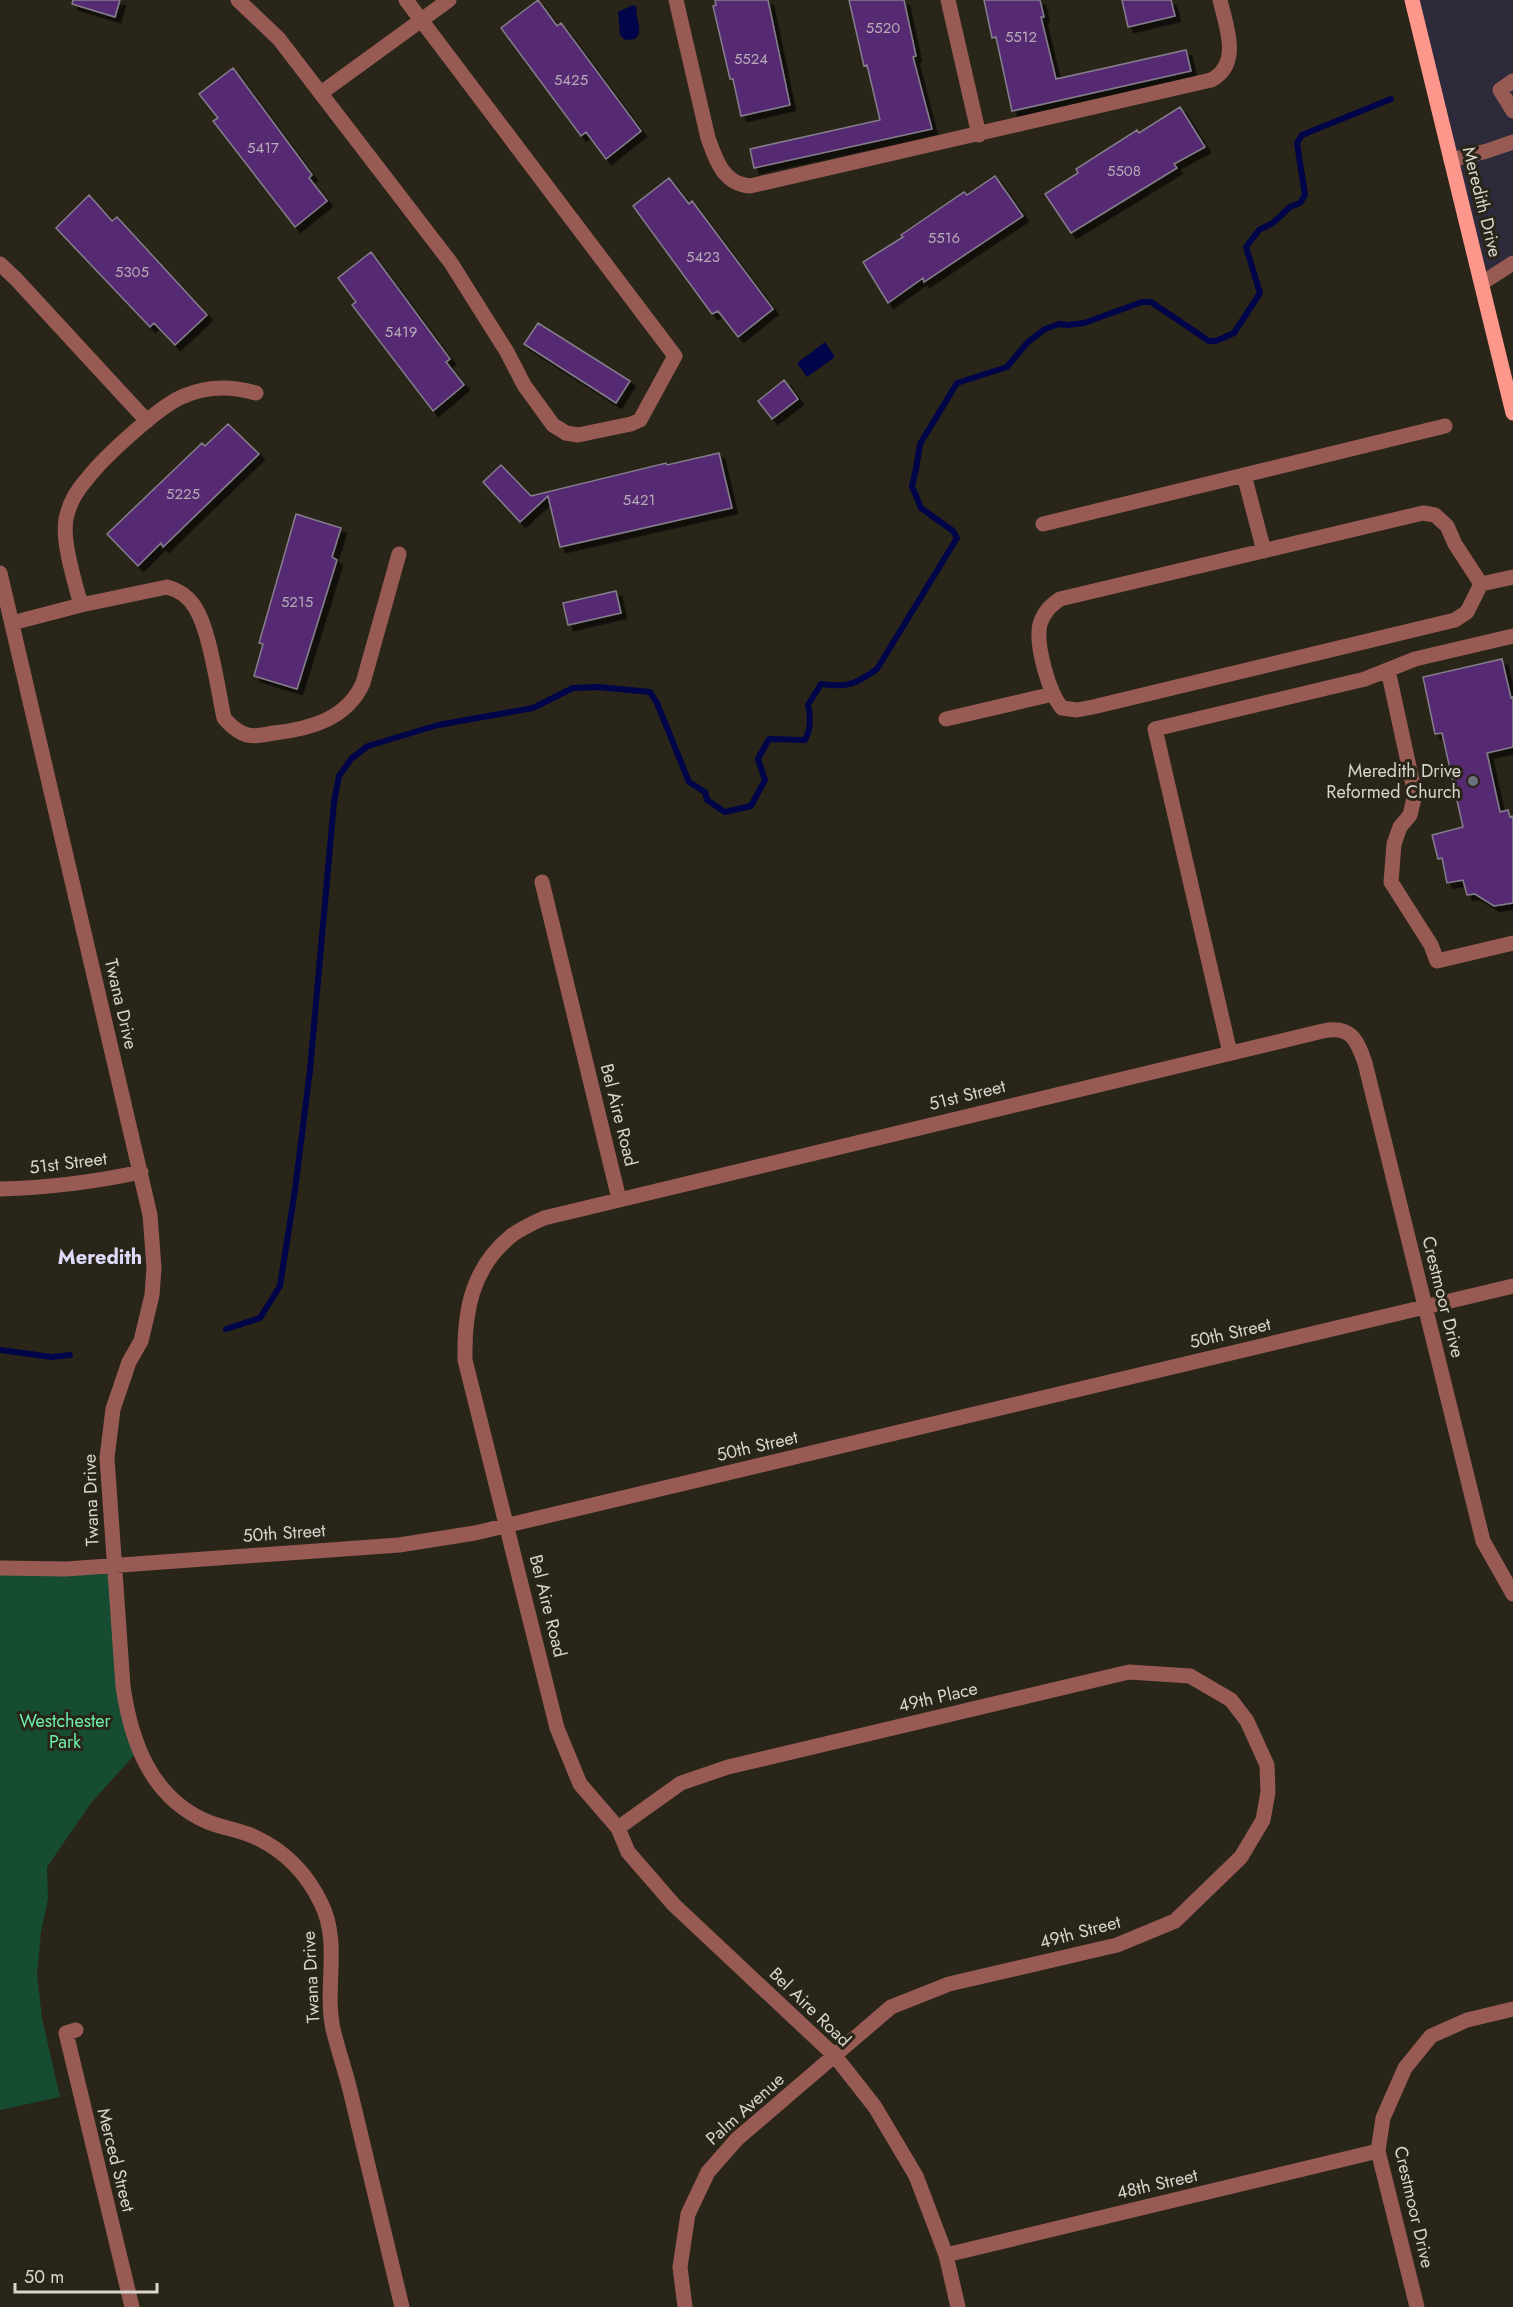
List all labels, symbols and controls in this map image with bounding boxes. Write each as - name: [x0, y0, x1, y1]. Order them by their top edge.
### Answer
- house number: 5520: [866, 17, 900, 39]
- house number: 5512: [1005, 26, 1037, 48]
- house number: 5524: [734, 48, 768, 70]
- house number: 5425: [554, 69, 588, 91]
- house number: 5417: [247, 137, 279, 159]
- street label: Meredith Drive: [1456, 144, 1508, 260]
- house number: 5508: [1107, 160, 1141, 182]
- house number: 5516: [928, 227, 960, 249]
- house number: 5423: [686, 246, 720, 268]
- house number: 5305: [115, 261, 149, 283]
- house number: 5419: [385, 321, 417, 343]
- house number: 5225: [166, 483, 200, 505]
- house number: 5421: [623, 489, 655, 511]
- house number: 5215: [281, 591, 313, 613]
- place label: Meredith Drive Reformed Church: [1326, 758, 1461, 805]
- marker: Meredith Drive Reformed Church: [1466, 774, 1480, 788]
- street label: Twana Drive: [98, 956, 144, 1052]
- street label: Bel Aire Road: [594, 1061, 644, 1169]
- street label: 51st Street: [926, 1073, 1009, 1117]
- street label: 51st Street: [28, 1145, 109, 1181]
- street label: Crestmoor Drive: [1415, 1234, 1471, 1360]
- district label: Meredith: [58, 1243, 142, 1272]
- street label: 50th Street: [1187, 1311, 1274, 1355]
- street label: 50th Street: [714, 1424, 801, 1468]
- street label: Twana Drive: [76, 1453, 106, 1547]
- street label: 50th Street: [242, 1517, 327, 1549]
- street label: Bel Aire Road: [523, 1552, 573, 1660]
- street label: 49th Place: [896, 1675, 980, 1719]
- park label: Westchester Park: [19, 1708, 112, 1755]
- street label: 49th Street: [1037, 1909, 1124, 1955]
- street label: Twana Drive: [296, 1930, 326, 2024]
- street label: Bel Aire Road: [763, 1961, 857, 2053]
- street label: Palm Avenue: [700, 2067, 790, 2151]
- street label: Merced Street: [91, 2105, 142, 2215]
- street label: Crestmoor Drive: [1387, 2143, 1441, 2271]
- street label: 48th Street: [1114, 2162, 1201, 2206]
- scale bar: [15, 2256, 158, 2294]
- text: 50 m: [24, 2264, 64, 2290]

